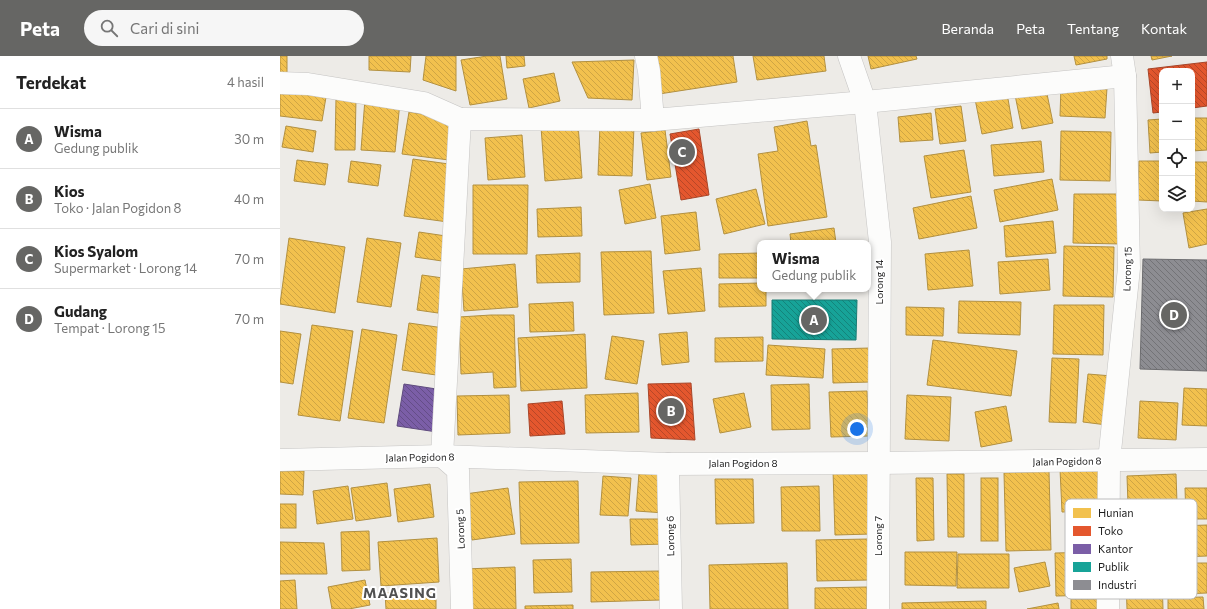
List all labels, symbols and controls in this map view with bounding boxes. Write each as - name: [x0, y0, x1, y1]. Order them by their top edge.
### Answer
- search box: [84, 10, 364, 46]
- text: Peta: [20, 17, 60, 40]
- icon: search: [98, 17, 120, 39]
- text: Cari di sini: [130, 19, 199, 37]
- text: Beranda: [942, 20, 994, 37]
- text: Peta: [1016, 20, 1045, 37]
- text: Tentang: [1067, 20, 1119, 37]
- text: Kontak: [1141, 20, 1187, 37]
- map controls: [1159, 68, 1195, 212]
- button: +: [1159, 68, 1195, 104]
- text: Terdekat: [16, 72, 86, 93]
- text: 4 hasil: [227, 74, 264, 90]
- button: −: [1159, 104, 1195, 140]
- text: Wisma: [54, 122, 102, 140]
- text: A: [24, 131, 34, 147]
- text: 30 m: [234, 131, 264, 147]
- pin: C: [669, 137, 695, 167]
- text: Gedung publik: [54, 140, 138, 156]
- button: locate: [1159, 140, 1195, 176]
- button: layers: [1159, 176, 1195, 212]
- text: Kios: [54, 182, 84, 200]
- text: B: [25, 191, 33, 207]
- text: 40 m: [234, 191, 264, 207]
- text: Toko · Jalan Pogidon 8: [54, 200, 181, 216]
- popup: [757, 240, 871, 292]
- text: Kios Syalom: [54, 242, 138, 260]
- street label: Lorong 15: [1120, 246, 1134, 291]
- text: Wisma: [772, 249, 820, 267]
- text: C: [25, 251, 33, 267]
- text: 70 m: [235, 251, 264, 267]
- text: Supermarket · Lorong 14: [54, 260, 197, 276]
- street label: Lorong 14: [873, 260, 885, 304]
- text: Gedung publik: [772, 267, 856, 283]
- pin: D: [1161, 300, 1187, 330]
- text: Gudang: [54, 302, 107, 320]
- pin: A: [801, 305, 827, 335]
- text: D: [24, 311, 34, 327]
- text: 70 m: [235, 311, 264, 327]
- text: Tempat · Lorong 15: [54, 320, 165, 336]
- pin: B: [658, 396, 684, 426]
- your location: [847, 419, 867, 439]
- street label: Jalan Pogidon 8: [385, 450, 455, 464]
- street label: Jalan Pogidon 8: [1032, 454, 1102, 468]
- street label: Jalan Pogidon 8: [708, 457, 778, 469]
- legend: [1065, 499, 1197, 599]
- text: Hunian: [1098, 506, 1134, 519]
- street label: Lorong 5: [453, 508, 467, 549]
- street label: Lorong 6: [664, 516, 676, 556]
- street label: Lorong 7: [872, 516, 884, 556]
- text: Toko: [1098, 524, 1123, 537]
- text: Kantor: [1098, 542, 1133, 555]
- text: Publik: [1098, 560, 1129, 573]
- text: Industri: [1098, 578, 1137, 591]
- district label: MAASING: [363, 584, 437, 601]

